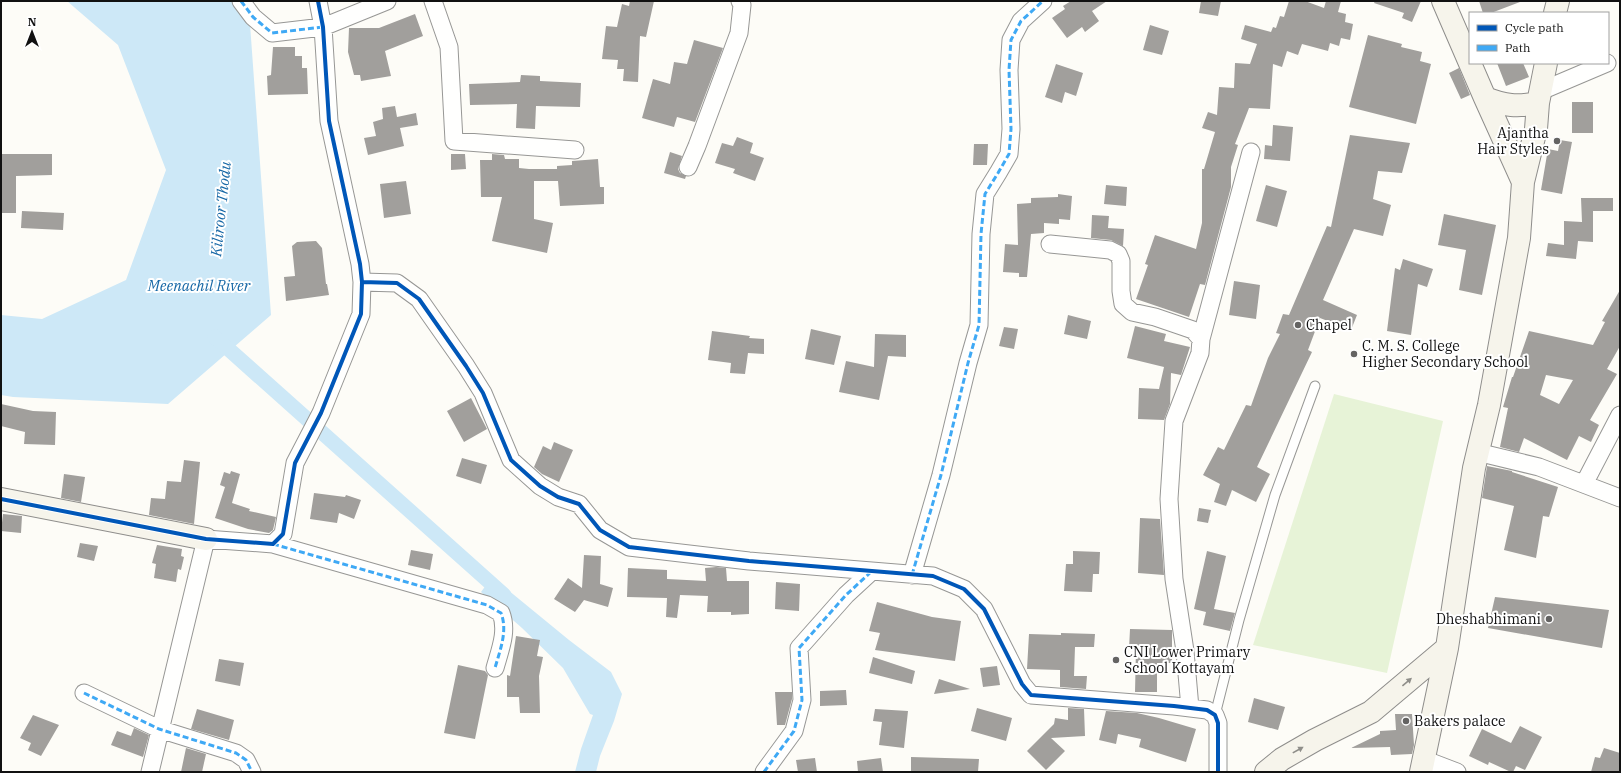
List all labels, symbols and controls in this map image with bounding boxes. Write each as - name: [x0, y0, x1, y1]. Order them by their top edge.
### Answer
- north arrow: [12, 12, 52, 52]
- legend: [1469, 12, 1609, 64]
- text: N: [28, 15, 37, 29]
- text: Cycle path: [1505, 20, 1564, 35]
- text: Path: [1505, 40, 1531, 55]
- place label: Ajantha Hair Styles: [1477, 124, 1549, 158]
- marker: Ajantha Hair Styles: [1552, 136, 1562, 146]
- water label: Kiliroor Thodu: [206, 160, 235, 259]
- water label: Meenachil River: [147, 276, 251, 295]
- place label: Chapel: [1306, 316, 1352, 334]
- marker: Chapel: [1293, 320, 1303, 330]
- place label: C. M. S. College Higher Secondary School: [1362, 337, 1528, 371]
- marker: C. M. S. College Higher Secondary School: [1349, 349, 1359, 359]
- place label: Dheshabhimani: [1436, 610, 1541, 628]
- marker: Dheshabhimani: [1544, 614, 1554, 624]
- place label: CNI Lower Primary School Kottayam: [1124, 643, 1251, 677]
- marker: CNI Lower Primary School Kottayam: [1111, 655, 1121, 665]
- one-way arrow: [1402, 677, 1413, 686]
- place label: Bakers palace: [1414, 712, 1506, 730]
- marker: Bakers palace: [1401, 716, 1411, 726]
- one-way arrow: [1292, 747, 1303, 753]

